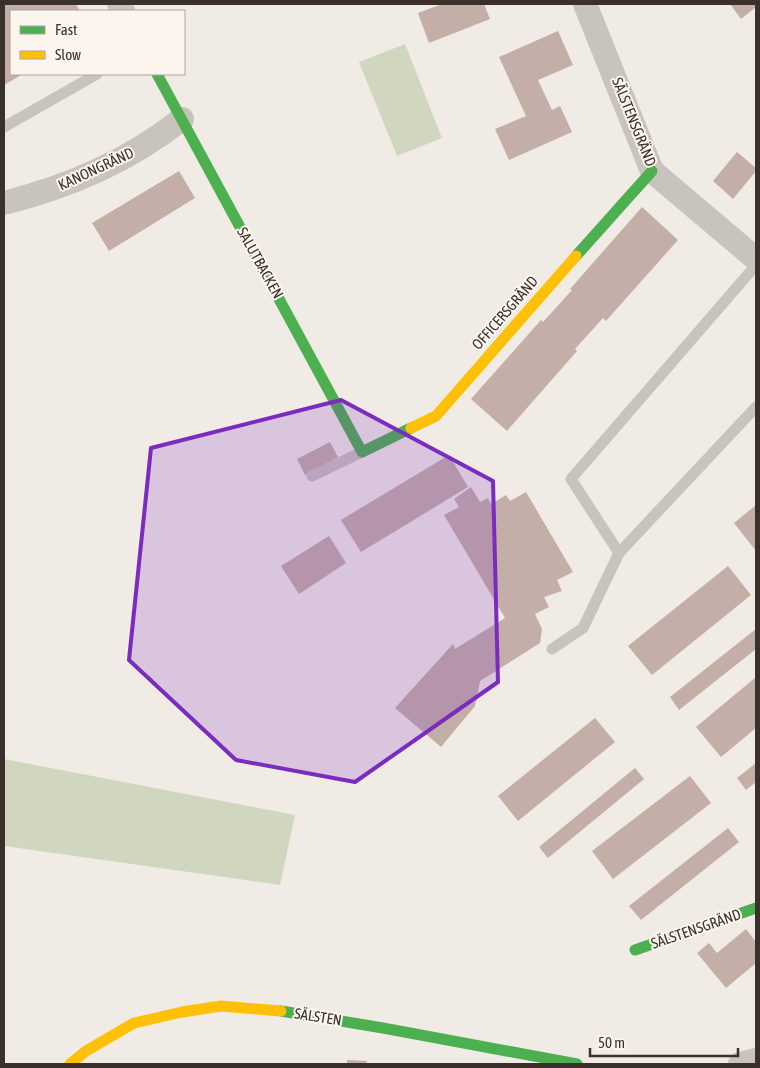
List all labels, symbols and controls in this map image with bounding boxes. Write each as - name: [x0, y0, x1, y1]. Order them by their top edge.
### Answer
- legend: [10, 10, 185, 75]
- text: Fast: [55, 21, 77, 38]
- text: Slow: [55, 46, 81, 63]
- street label: SÄLSTENSGRÄND: [609, 75, 660, 169]
- street label: KANONGRÄND: [55, 144, 136, 193]
- street label: SALUTBACKEN: [234, 224, 287, 301]
- street label: OFFICERSGRÄND: [468, 273, 541, 353]
- street label: SÄLSTENSGRÄND: [649, 905, 743, 952]
- street label: SÄLSTEN: [293, 1004, 343, 1029]
- scale bar: [590, 1026, 738, 1058]
- text: 50 m: [598, 1034, 625, 1051]

